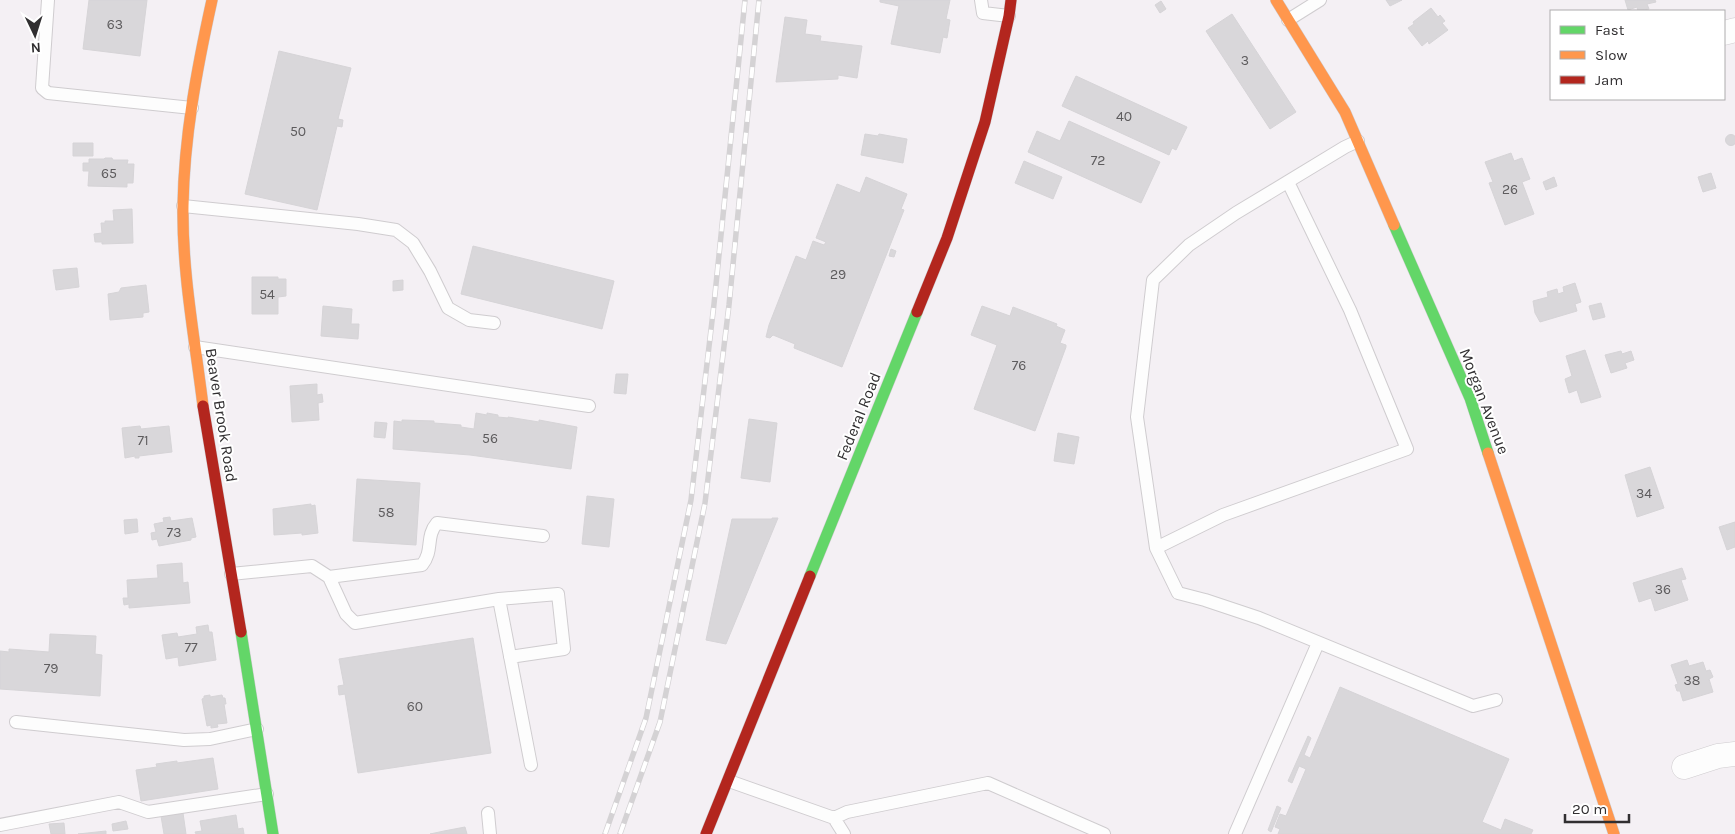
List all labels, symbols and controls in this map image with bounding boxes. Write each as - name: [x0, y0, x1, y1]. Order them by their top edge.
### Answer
- north arrow: [10, 10, 60, 60]
- legend: [1550, 10, 1725, 100]
- house number: 63: [107, 16, 123, 33]
- text: Fast: [1595, 21, 1625, 39]
- text: N: [30, 39, 41, 56]
- text: Slow: [1595, 46, 1627, 64]
- house number: 3: [1241, 52, 1249, 69]
- text: Jam: [1595, 71, 1623, 89]
- house number: 40: [1116, 108, 1132, 125]
- house number: 50: [290, 123, 306, 140]
- house number: 72: [1091, 152, 1105, 169]
- house number: 65: [101, 165, 117, 182]
- house number: 26: [1502, 181, 1518, 198]
- house number: 29: [830, 266, 846, 283]
- house number: 54: [259, 286, 275, 303]
- street label: Morgan Avenue: [1456, 346, 1513, 457]
- street label: Beaver Brook Road: [202, 347, 242, 484]
- house number: 76: [1012, 357, 1026, 374]
- street label: Federal Road: [832, 369, 885, 463]
- house number: 56: [482, 430, 498, 447]
- house number: 71: [137, 432, 149, 449]
- house number: 34: [1636, 485, 1652, 502]
- house number: 58: [378, 504, 394, 521]
- house number: 73: [167, 524, 181, 541]
- house number: 36: [1655, 581, 1671, 598]
- house number: 77: [184, 639, 198, 656]
- house number: 79: [44, 660, 58, 677]
- house number: 38: [1684, 672, 1700, 689]
- house number: 60: [407, 698, 423, 715]
- scale bar: [1565, 792, 1629, 824]
- text: 20 m: [1572, 800, 1607, 818]

